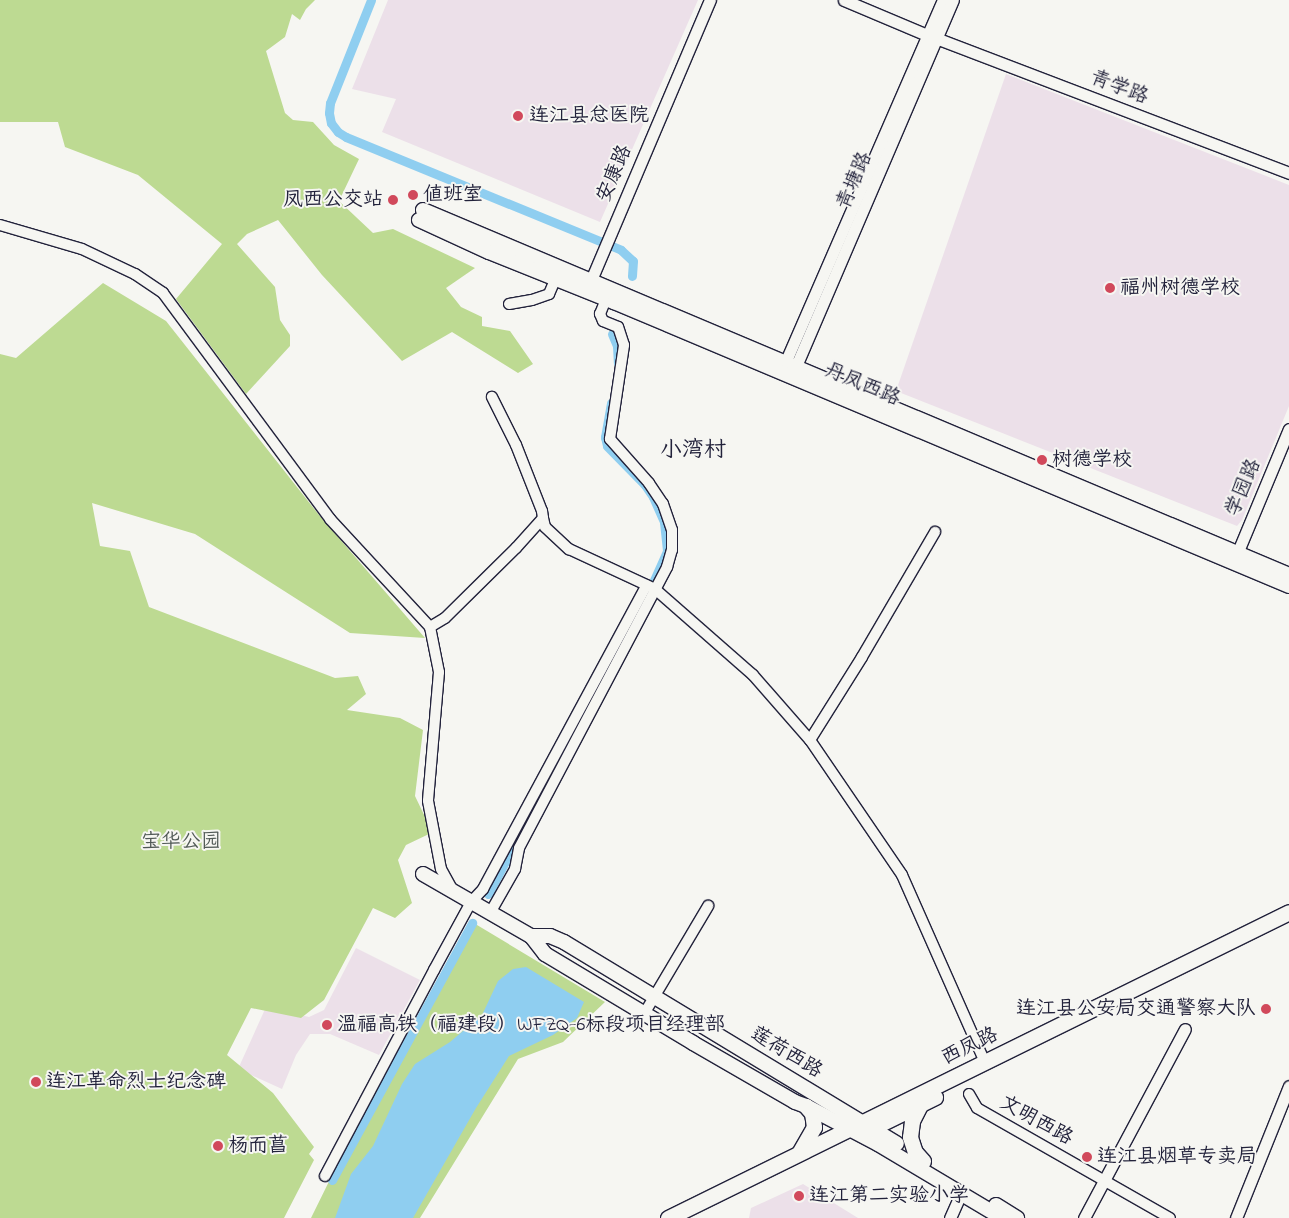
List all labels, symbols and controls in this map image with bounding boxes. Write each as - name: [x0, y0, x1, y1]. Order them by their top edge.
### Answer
- street label: 青学路: [1087, 66, 1151, 110]
- place label: 连江县总医院: [529, 104, 649, 128]
- marker: 连江县总医院: [511, 109, 525, 123]
- street label: 安康路: [592, 142, 638, 206]
- street label: 青塘路: [832, 149, 878, 213]
- place label: 值班室: [423, 183, 483, 207]
- place label: 凤西公交站: [283, 188, 383, 212]
- marker: 值班室: [407, 189, 419, 201]
- marker: 凤西公交站: [387, 194, 399, 206]
- place label: 福州树德学校: [1120, 276, 1240, 300]
- marker: 福州树德学校: [1104, 282, 1116, 294]
- street label: 丹凤西路: [820, 358, 904, 412]
- district label: 小湾村: [660, 439, 726, 465]
- place label: 树德学校: [1052, 448, 1132, 472]
- marker: 树德学校: [1036, 454, 1048, 466]
- street label: 学园路: [1221, 456, 1267, 520]
- park label: 宝华公园: [141, 830, 221, 854]
- place label: 连江县公安局交通警察大队: [1016, 997, 1256, 1021]
- marker: 连江县公安局交通警察大队: [1260, 1003, 1272, 1015]
- place label: 温福高铁（福建段）WFZQ-6标段项目经理部: [337, 1013, 725, 1037]
- marker: 温福高铁（福建段）WFZQ-6标段项目经理部: [321, 1019, 333, 1031]
- street label: 莲荷西路: [746, 1022, 826, 1084]
- street label: 西凤路: [938, 1023, 1002, 1071]
- place label: 连江革命烈士纪念碑: [46, 1070, 226, 1094]
- marker: 连江革命烈士纪念碑: [30, 1076, 42, 1088]
- street label: 文明西路: [995, 1091, 1077, 1151]
- place label: 杨而菖: [228, 1134, 288, 1158]
- marker: 杨而菖: [212, 1140, 224, 1152]
- place label: 连江县烟草专卖局: [1097, 1145, 1257, 1169]
- marker: 连江县烟草专卖局: [1081, 1151, 1093, 1163]
- place label: 连江第二实验小学: [809, 1184, 969, 1208]
- marker: 连江第二实验小学: [793, 1190, 805, 1202]

